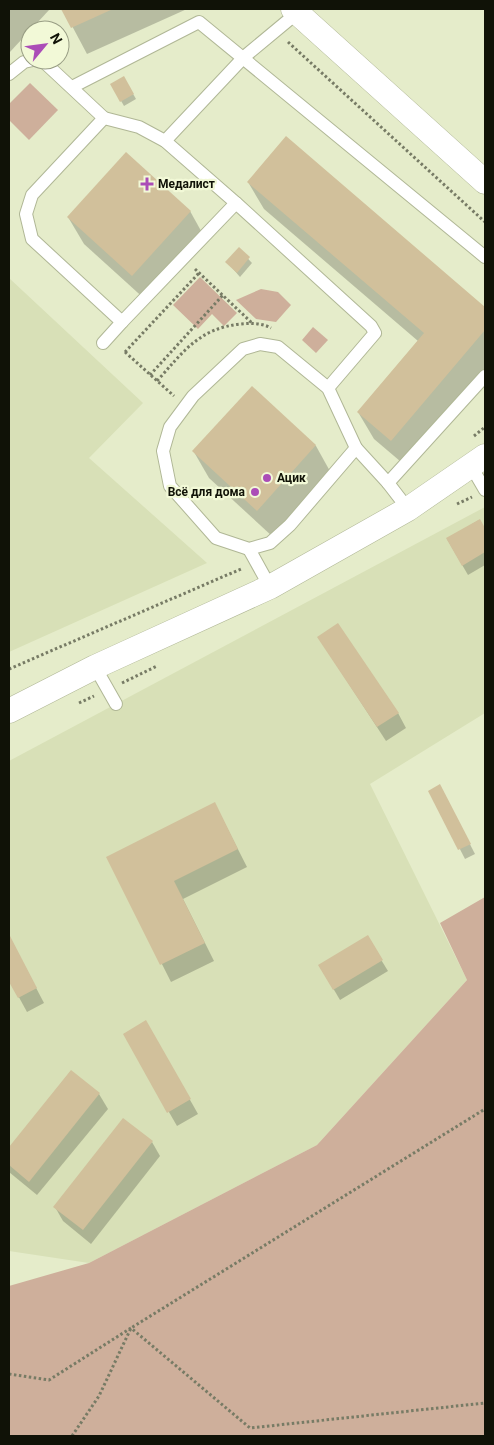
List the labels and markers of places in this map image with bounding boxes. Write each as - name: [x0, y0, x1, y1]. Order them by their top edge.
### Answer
- marker: Медалист: [140, 177, 154, 191]
- place label: Медалист: [158, 177, 215, 191]
- place label: Ацик: [277, 471, 306, 485]
- marker: Ацик: [261, 472, 273, 484]
- place label: Всё для дома: [168, 485, 246, 499]
- marker: Всё для дома: [249, 486, 261, 498]

